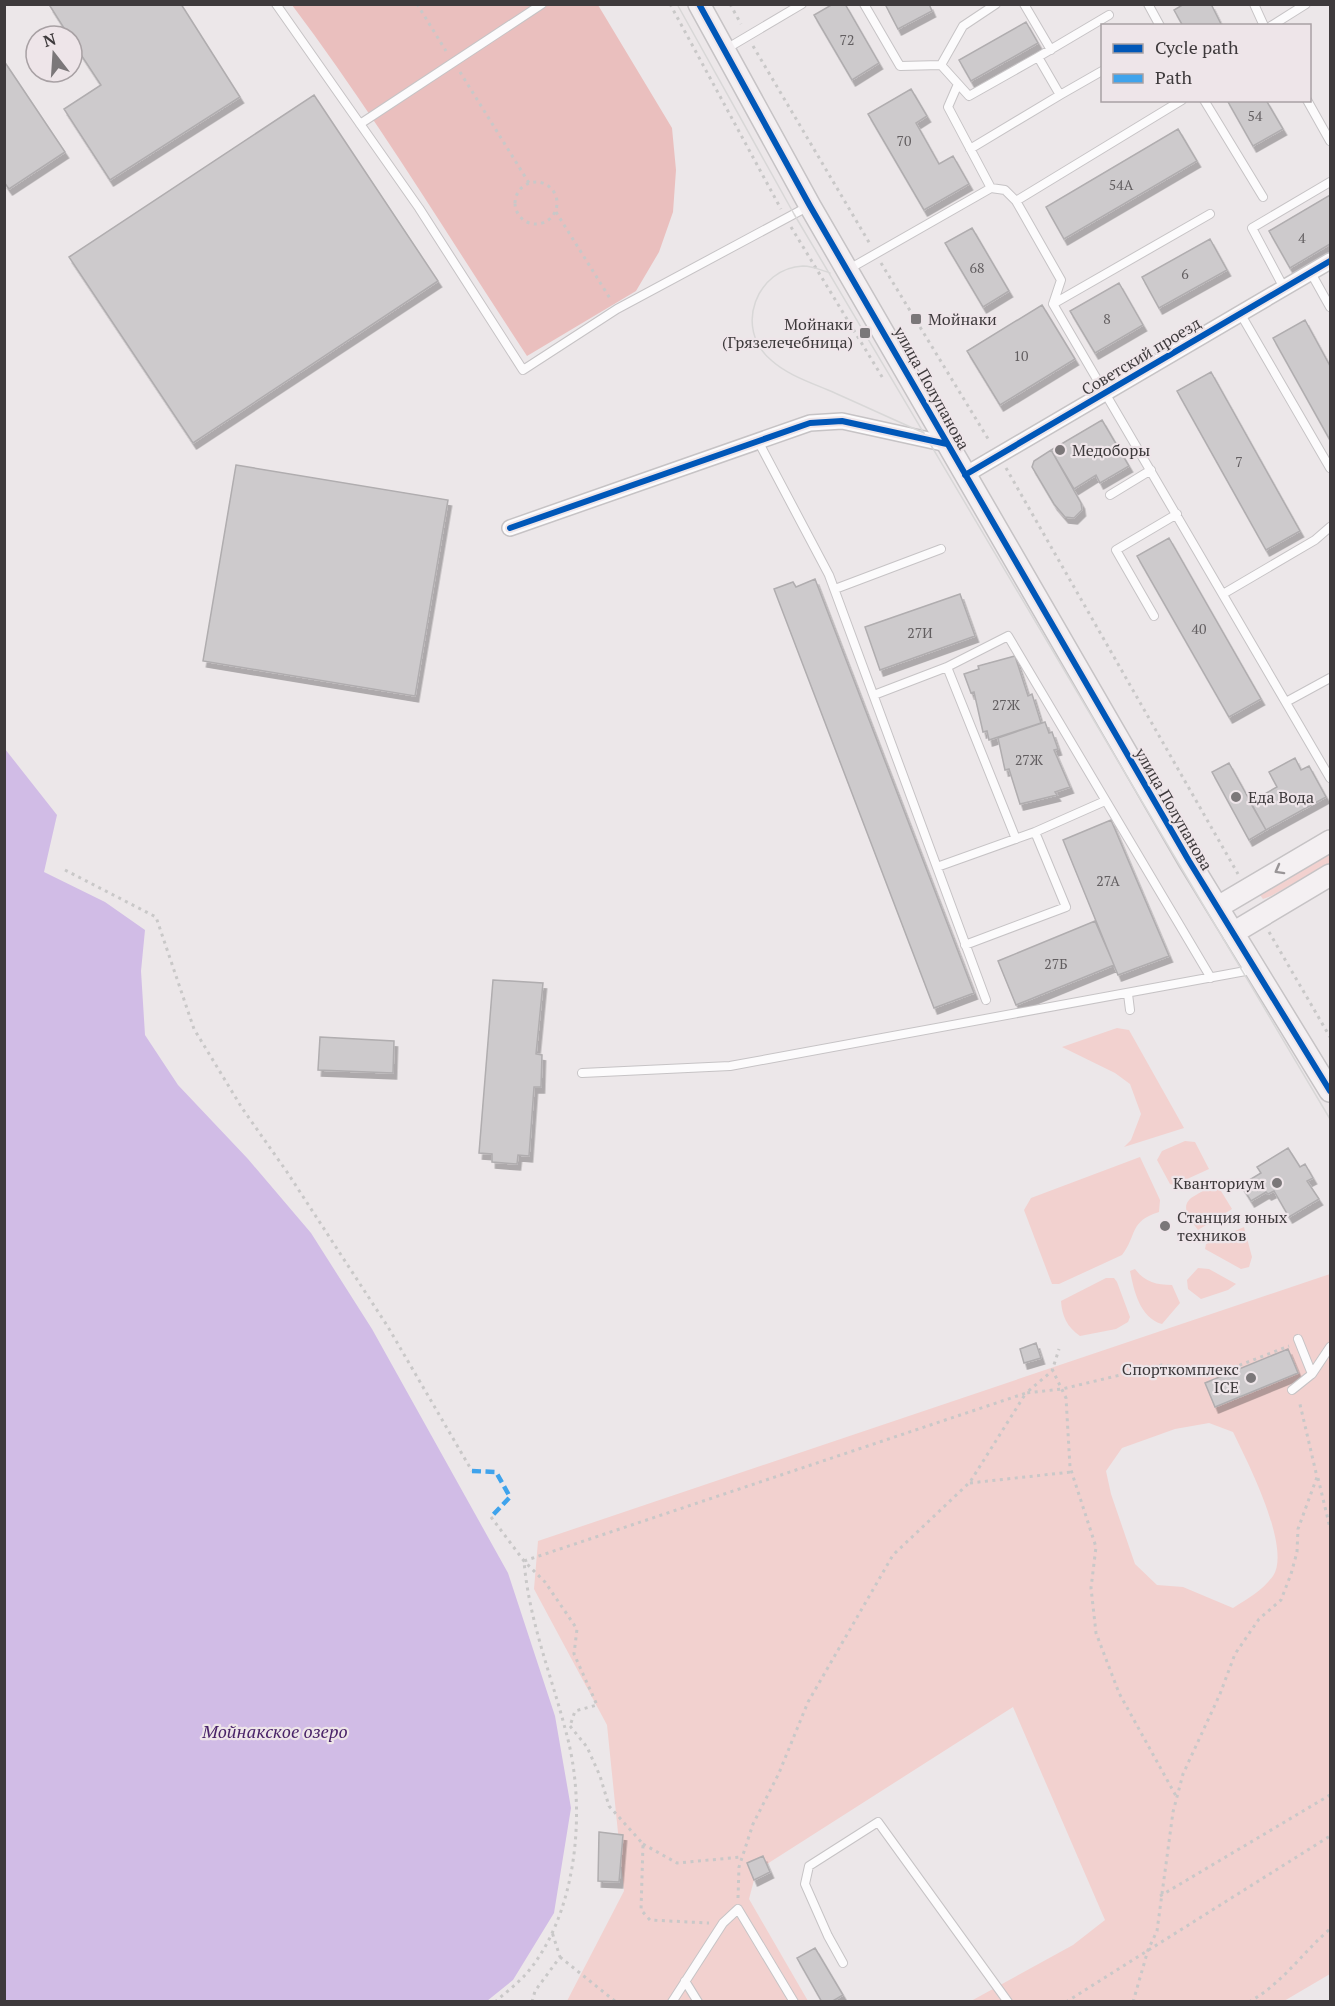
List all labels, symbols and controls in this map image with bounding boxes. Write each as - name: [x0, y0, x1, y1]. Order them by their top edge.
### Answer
- north arrow: [24, 24, 84, 84]
- legend: [1101, 24, 1311, 102]
- text: N: [41, 27, 59, 52]
- house number: 72: [840, 30, 854, 49]
- text: Cycle path: [1155, 35, 1239, 59]
- text: Path: [1155, 65, 1192, 89]
- house number: 54: [1248, 106, 1263, 125]
- house number: 70: [897, 131, 911, 150]
- house number: 54А: [1109, 175, 1134, 194]
- house number: 4: [1298, 228, 1306, 247]
- house number: 68: [970, 258, 984, 277]
- house number: 6: [1181, 264, 1189, 283]
- place label: Мойнаки: [928, 308, 997, 330]
- house number: 8: [1103, 309, 1111, 328]
- marker: Мойнаки: [909, 312, 923, 326]
- street label: Советский проезд: [1077, 312, 1205, 400]
- place label: Мойнаки (Грязелечебница): [722, 313, 853, 353]
- street label: улица Полупанова: [889, 322, 975, 454]
- marker: Мойнаки (Грязелечебница): [858, 326, 872, 340]
- house number: 10: [1014, 346, 1028, 365]
- place label: Медоборы: [1072, 439, 1150, 461]
- marker: Медоборы: [1053, 443, 1067, 457]
- house number: 7: [1235, 452, 1243, 471]
- house number: 40: [1192, 619, 1206, 638]
- house number: 27И: [907, 623, 933, 642]
- house number: 27Ж: [992, 695, 1021, 714]
- street label: улица Полупанова: [1130, 743, 1218, 874]
- house number: 27Ж: [1015, 750, 1044, 769]
- place label: Еда Вода: [1248, 786, 1314, 808]
- marker: Еда Вода: [1229, 790, 1243, 804]
- one-way arrow: [1275, 863, 1286, 874]
- house number: 27А: [1096, 871, 1120, 890]
- house number: 27Б: [1044, 954, 1068, 973]
- place label: Кванториум: [1173, 1172, 1265, 1194]
- marker: Кванториум: [1270, 1176, 1284, 1190]
- place label: Станция юных техников: [1177, 1206, 1288, 1246]
- marker: Станция юных техников: [1158, 1219, 1172, 1233]
- place label: Спорткомплекс ICE: [1122, 1358, 1239, 1398]
- marker: Спорткомплекс ICE: [1244, 1371, 1258, 1385]
- water label: Мойнакское озеро: [201, 1719, 348, 1743]

